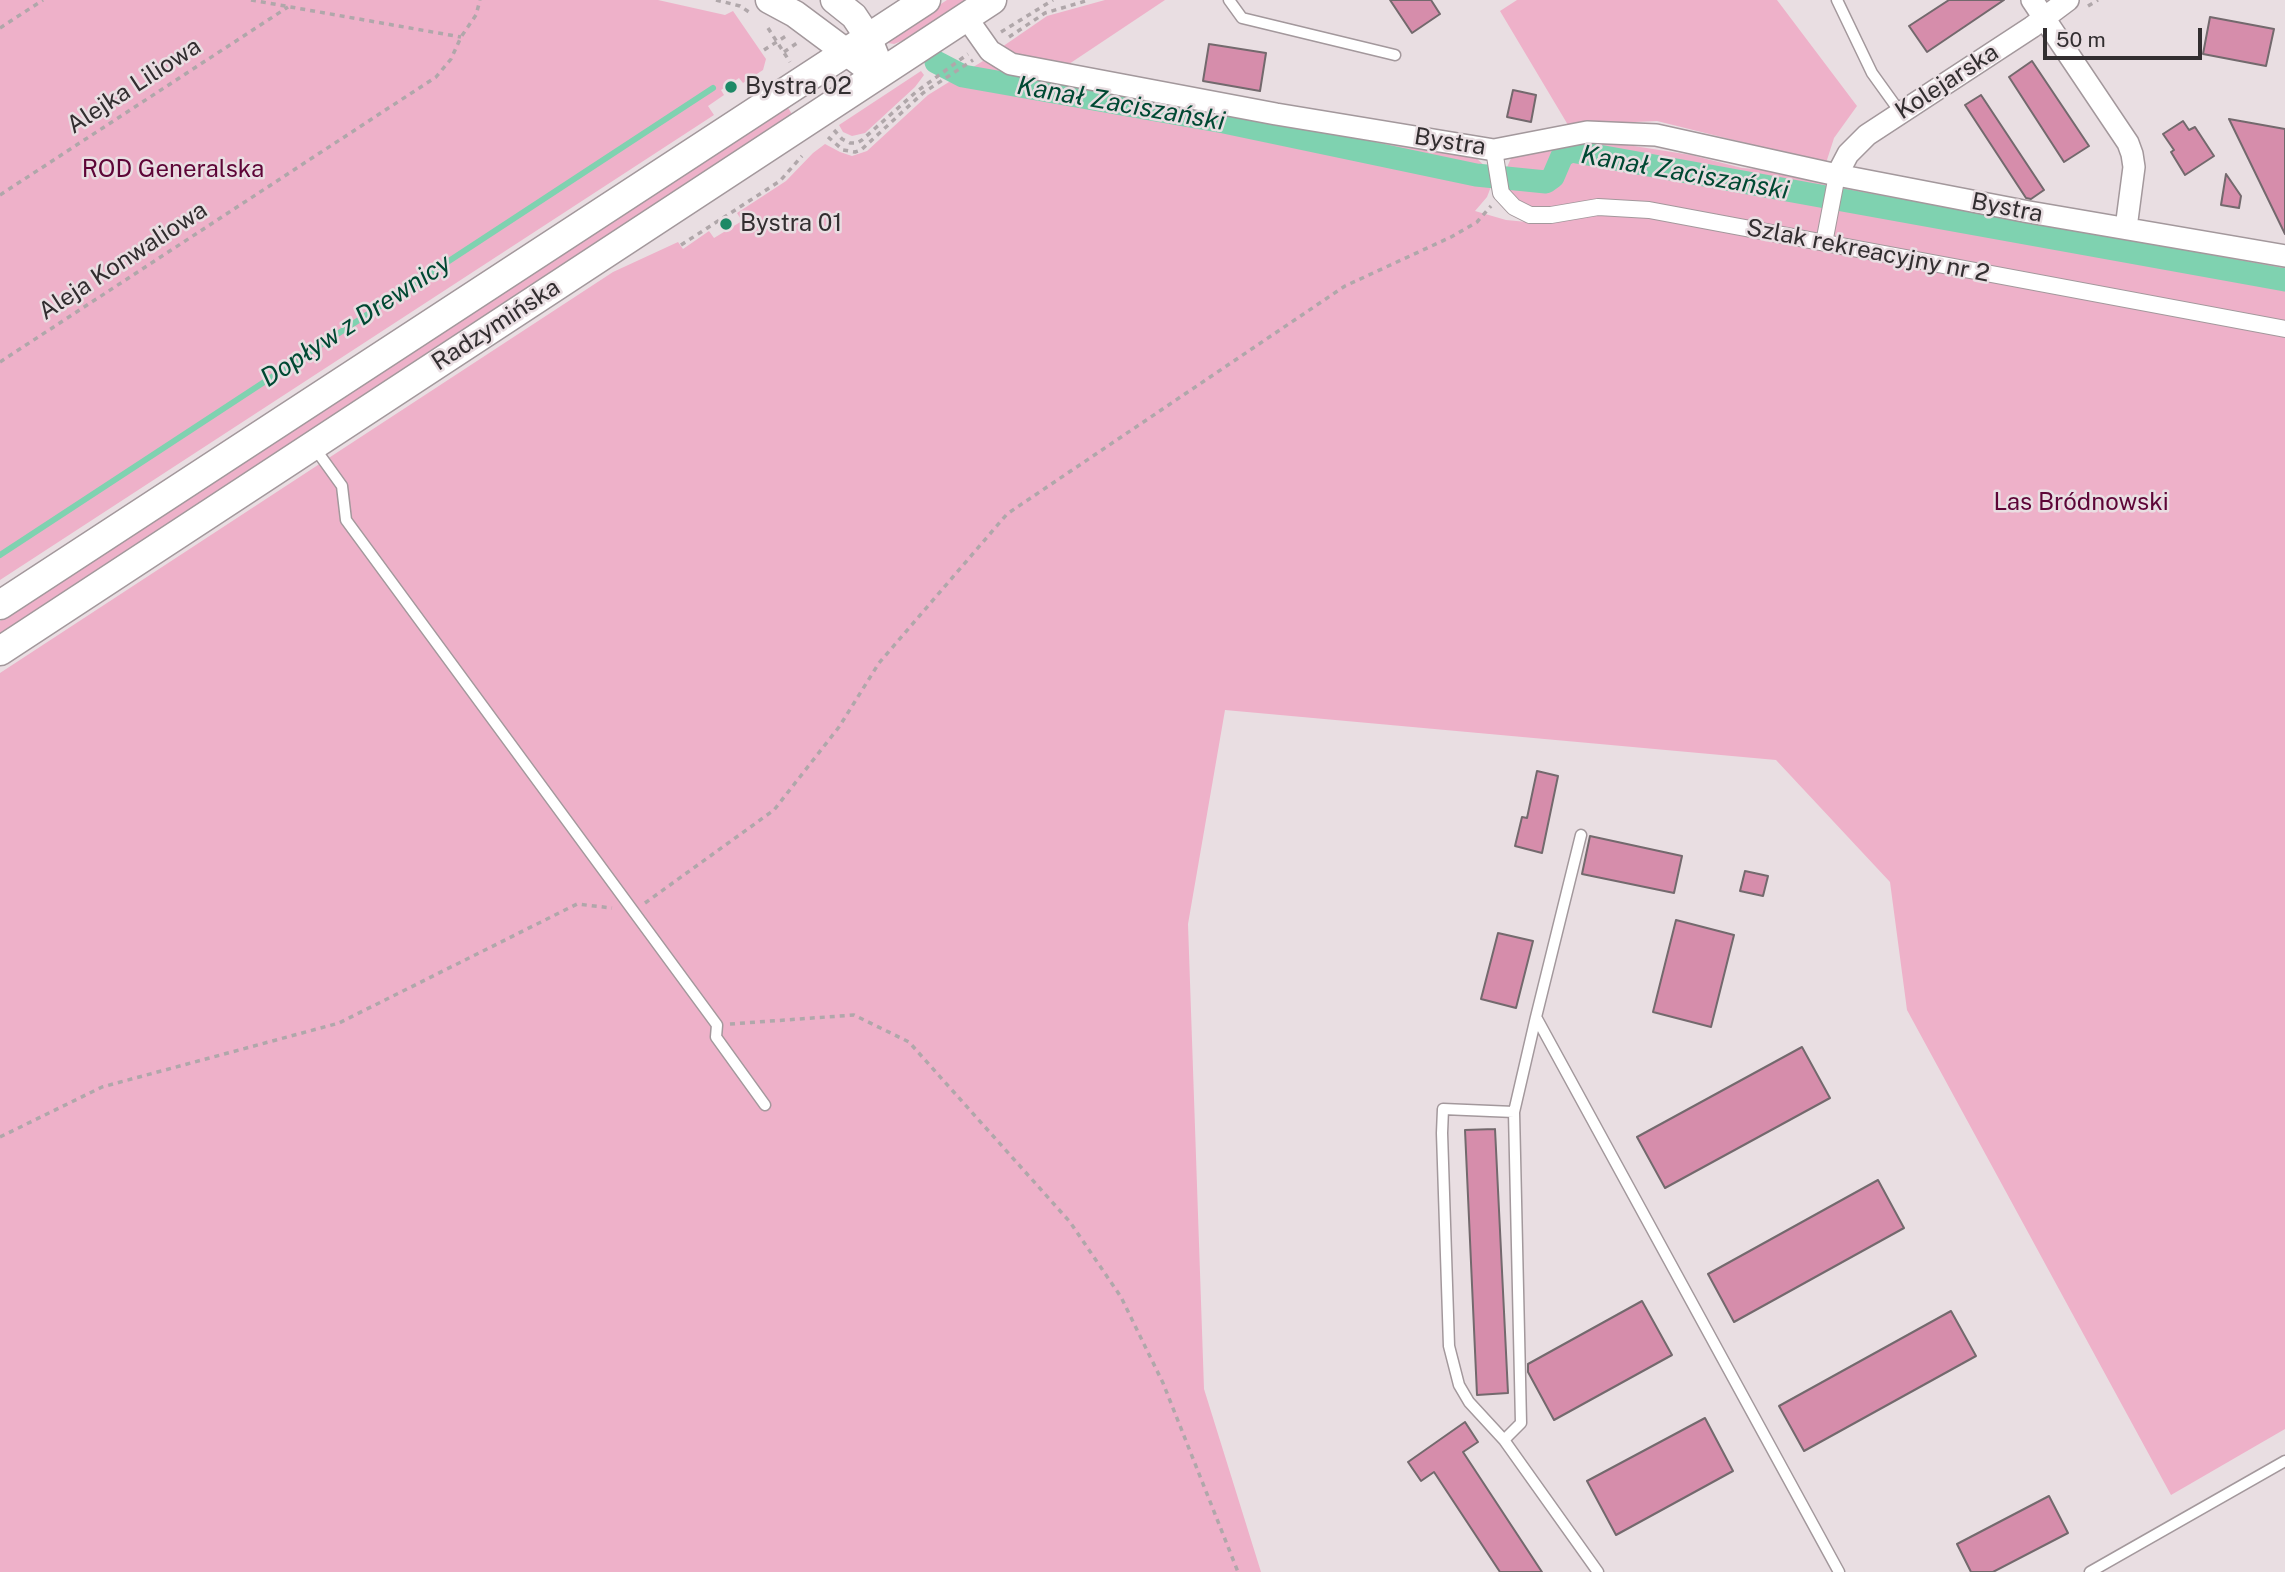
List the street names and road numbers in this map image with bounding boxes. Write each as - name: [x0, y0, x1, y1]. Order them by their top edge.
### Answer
- street label: Alejka Liliowa: [62, 32, 206, 140]
- street label: Kolejarska: [1890, 38, 2004, 126]
- street label: Bystra: [1412, 122, 1488, 162]
- street label: Bystra: [1969, 187, 2045, 229]
- street label: Aleja Konwaliowa: [33, 196, 213, 326]
- street label: Szlak rekreacyjny nr 2: [1744, 213, 1992, 289]
- street label: Radzymińska: [427, 273, 565, 377]

